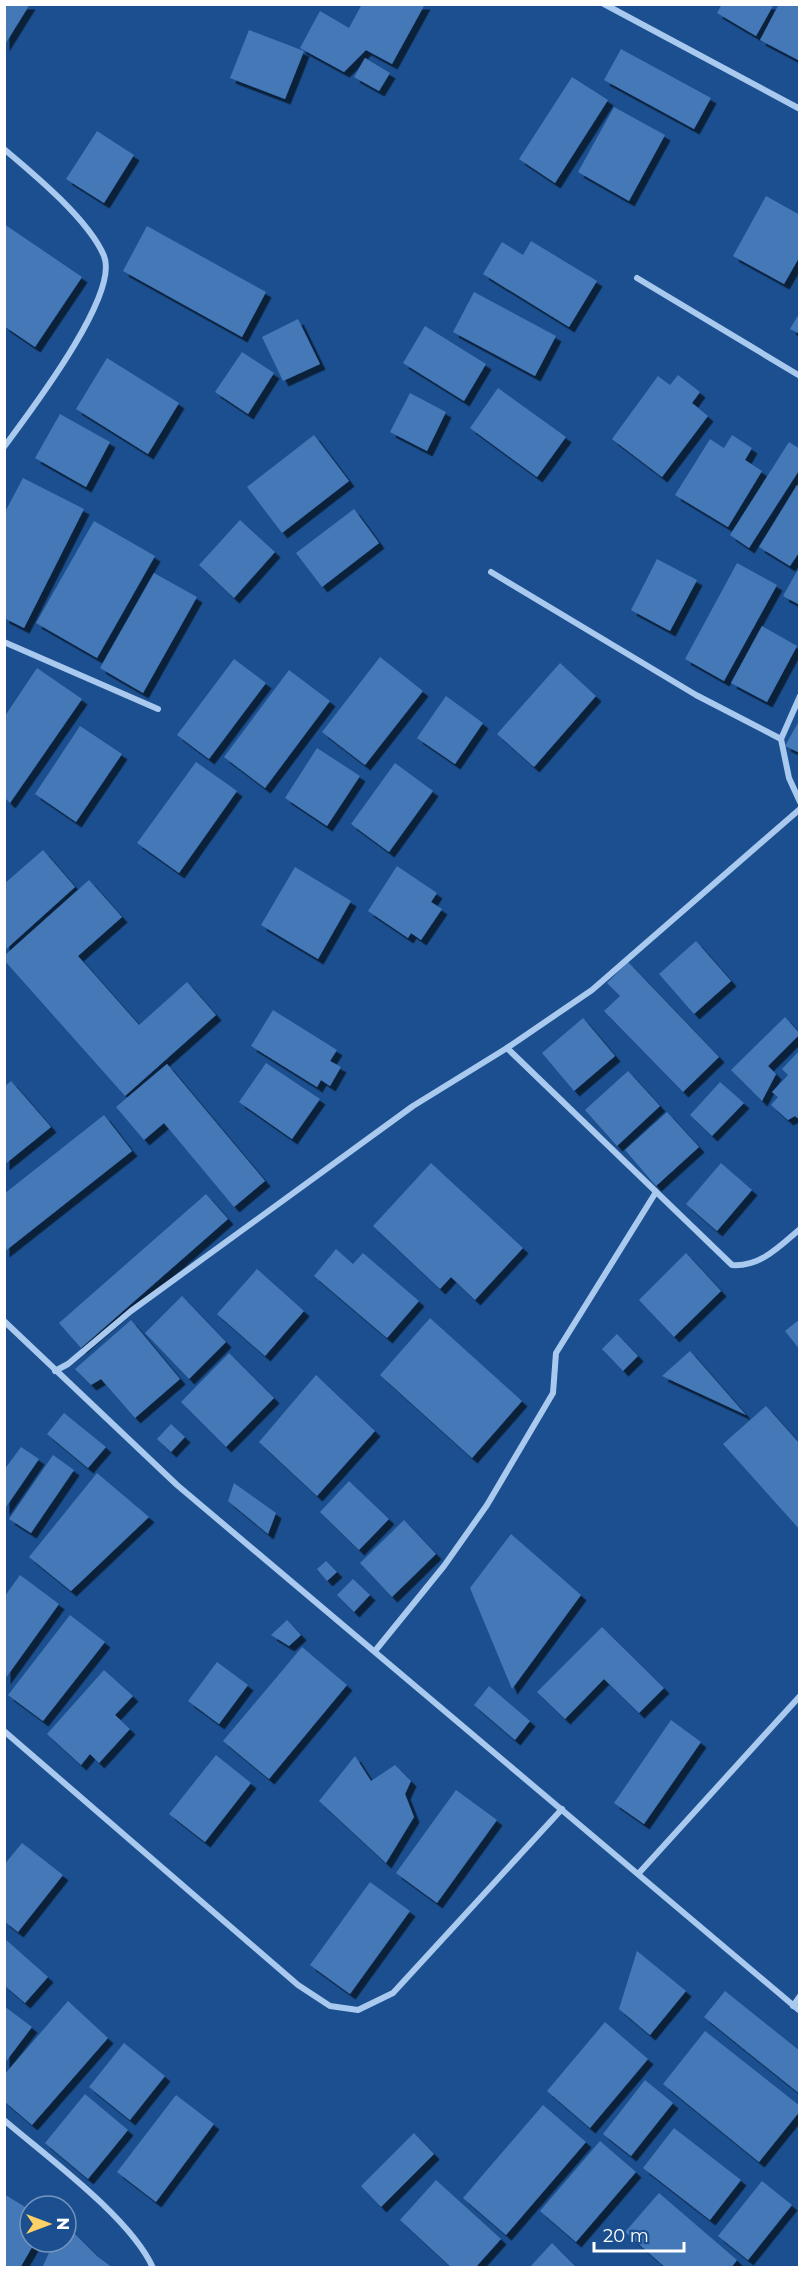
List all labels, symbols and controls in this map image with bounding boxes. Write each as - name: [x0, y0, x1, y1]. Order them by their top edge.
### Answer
- north arrow: [18, 2194, 78, 2254]
- scale bar: [594, 2215, 684, 2253]
- text: N: [53, 2218, 72, 2230]
- text: 20 m: [603, 2225, 649, 2247]

